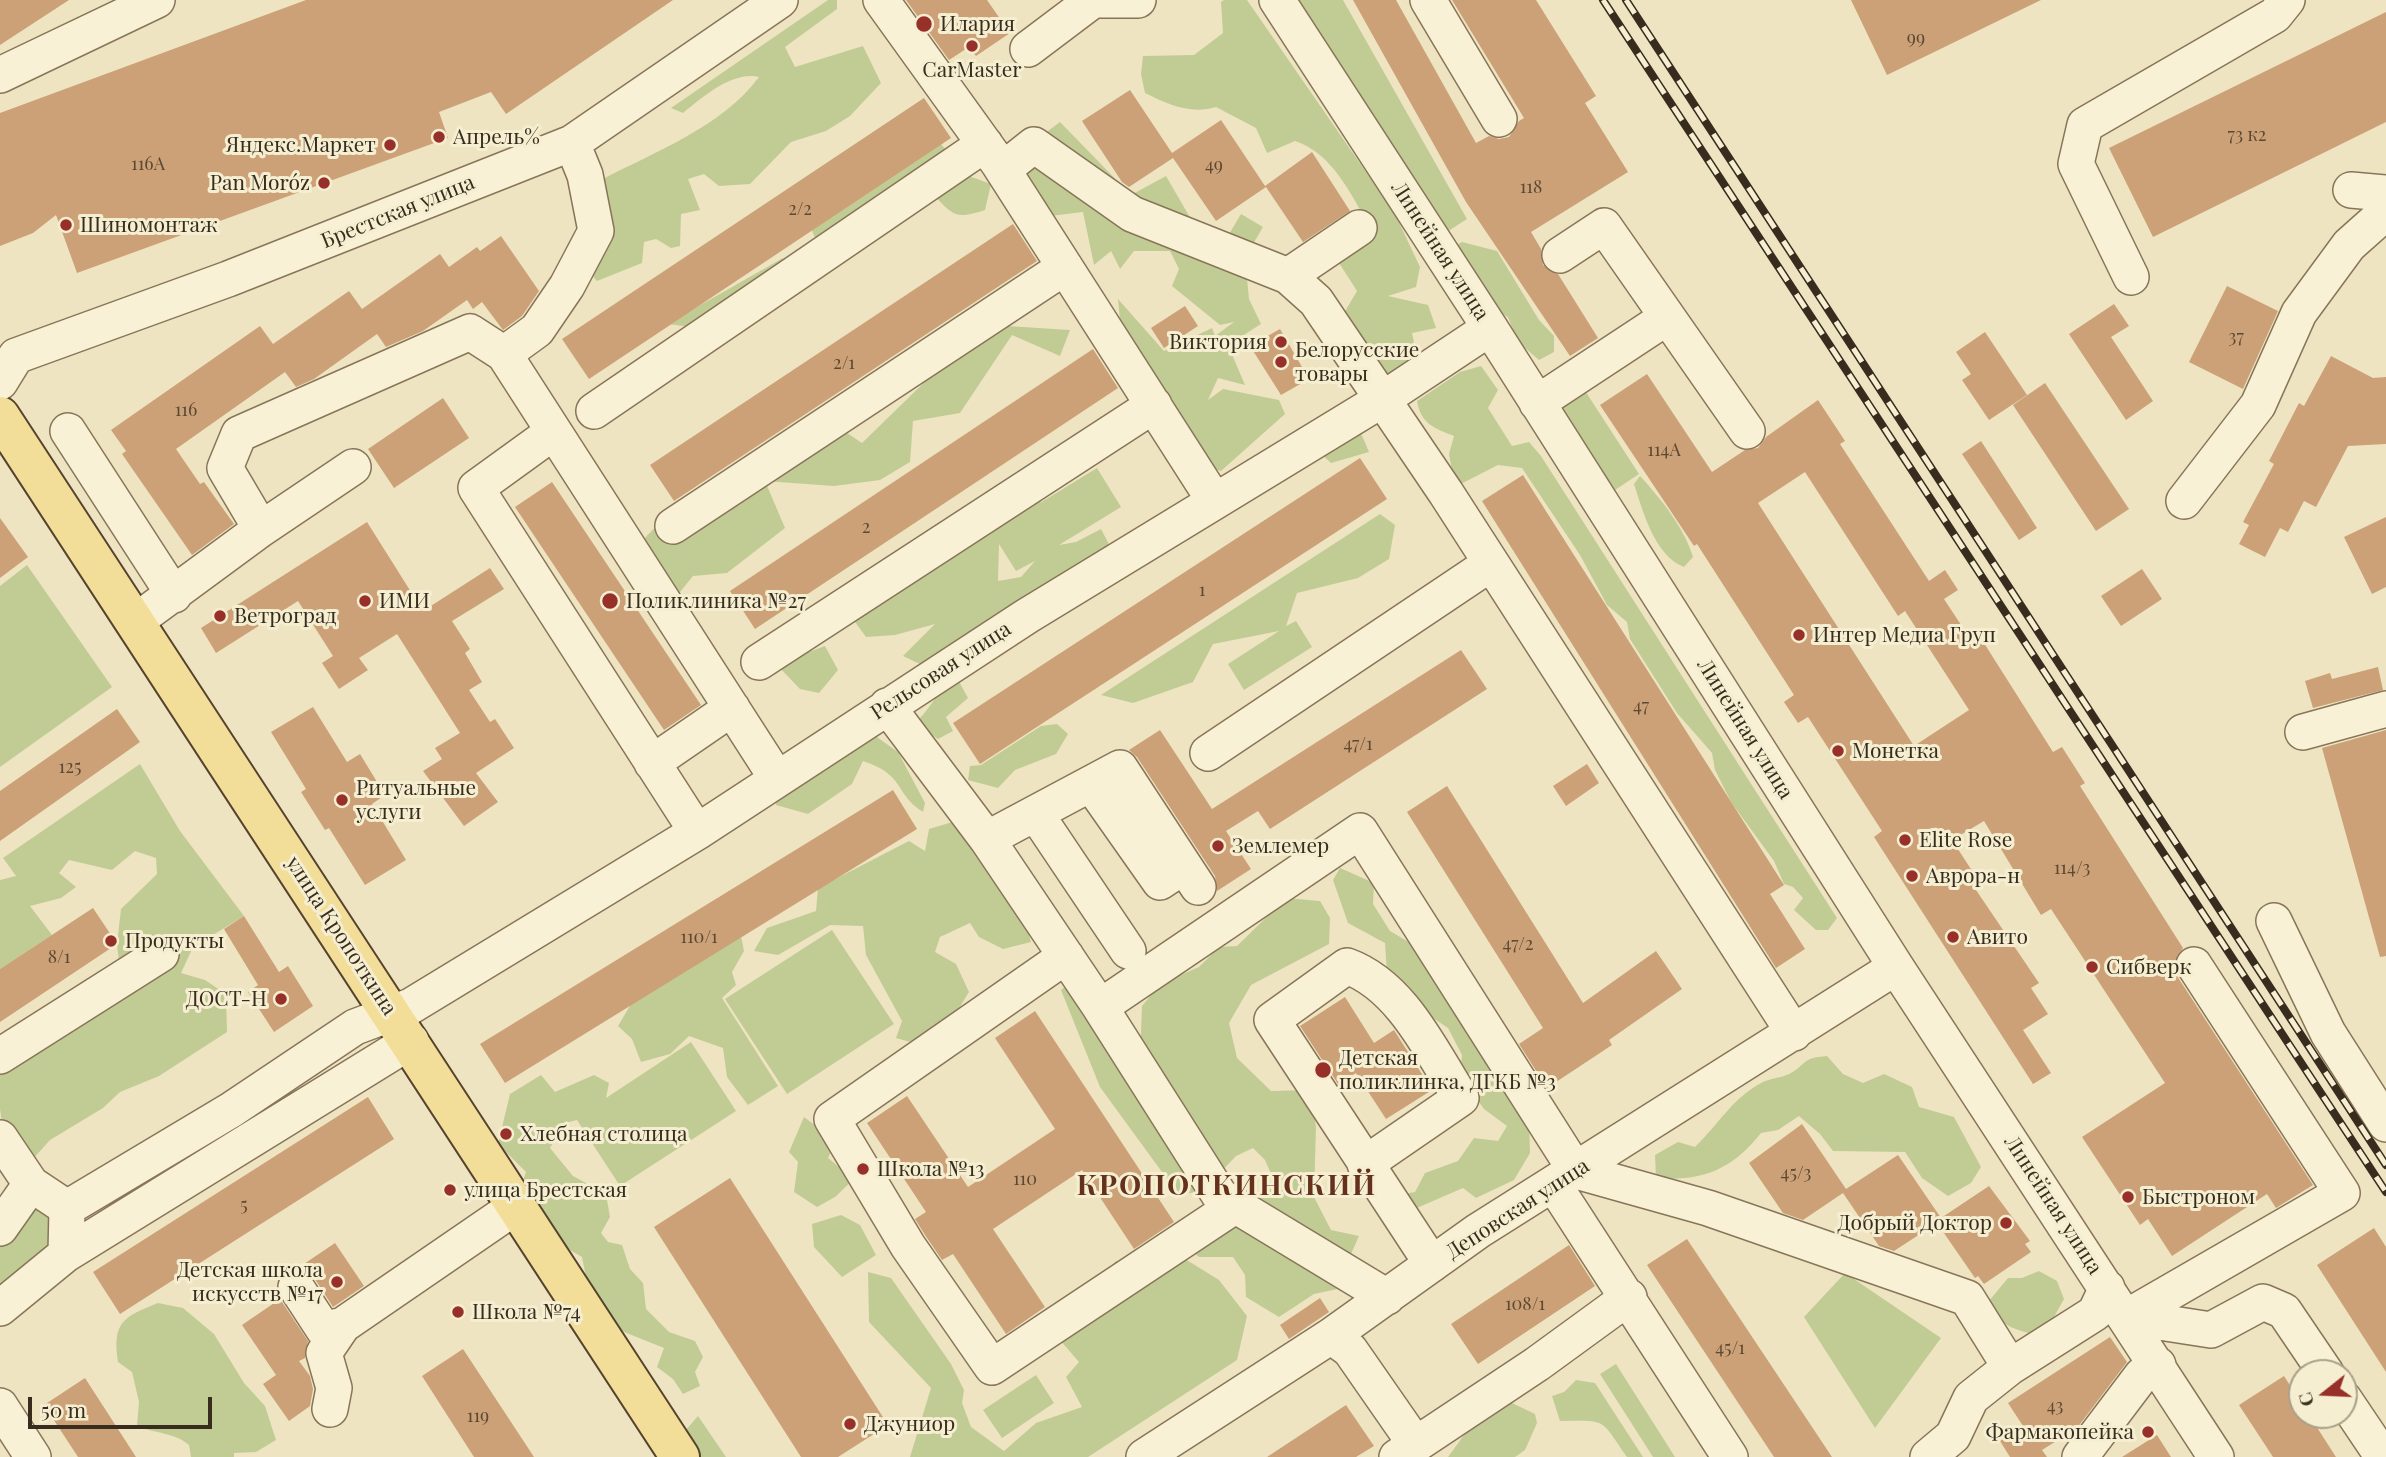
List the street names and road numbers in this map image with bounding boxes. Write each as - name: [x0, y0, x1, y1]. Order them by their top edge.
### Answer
- street label: Брестская улица: [318, 170, 478, 254]
- street label: Линейная улица: [1386, 177, 1494, 325]
- street label: Рельсовая улица: [866, 616, 1016, 726]
- street label: Линейная улица: [1692, 654, 1798, 804]
- street label: улица Кропоткина: [280, 852, 402, 1020]
- street label: Линейная улица: [1999, 1131, 2107, 1279]
- street label: Деповская улица: [1442, 1153, 1594, 1265]

